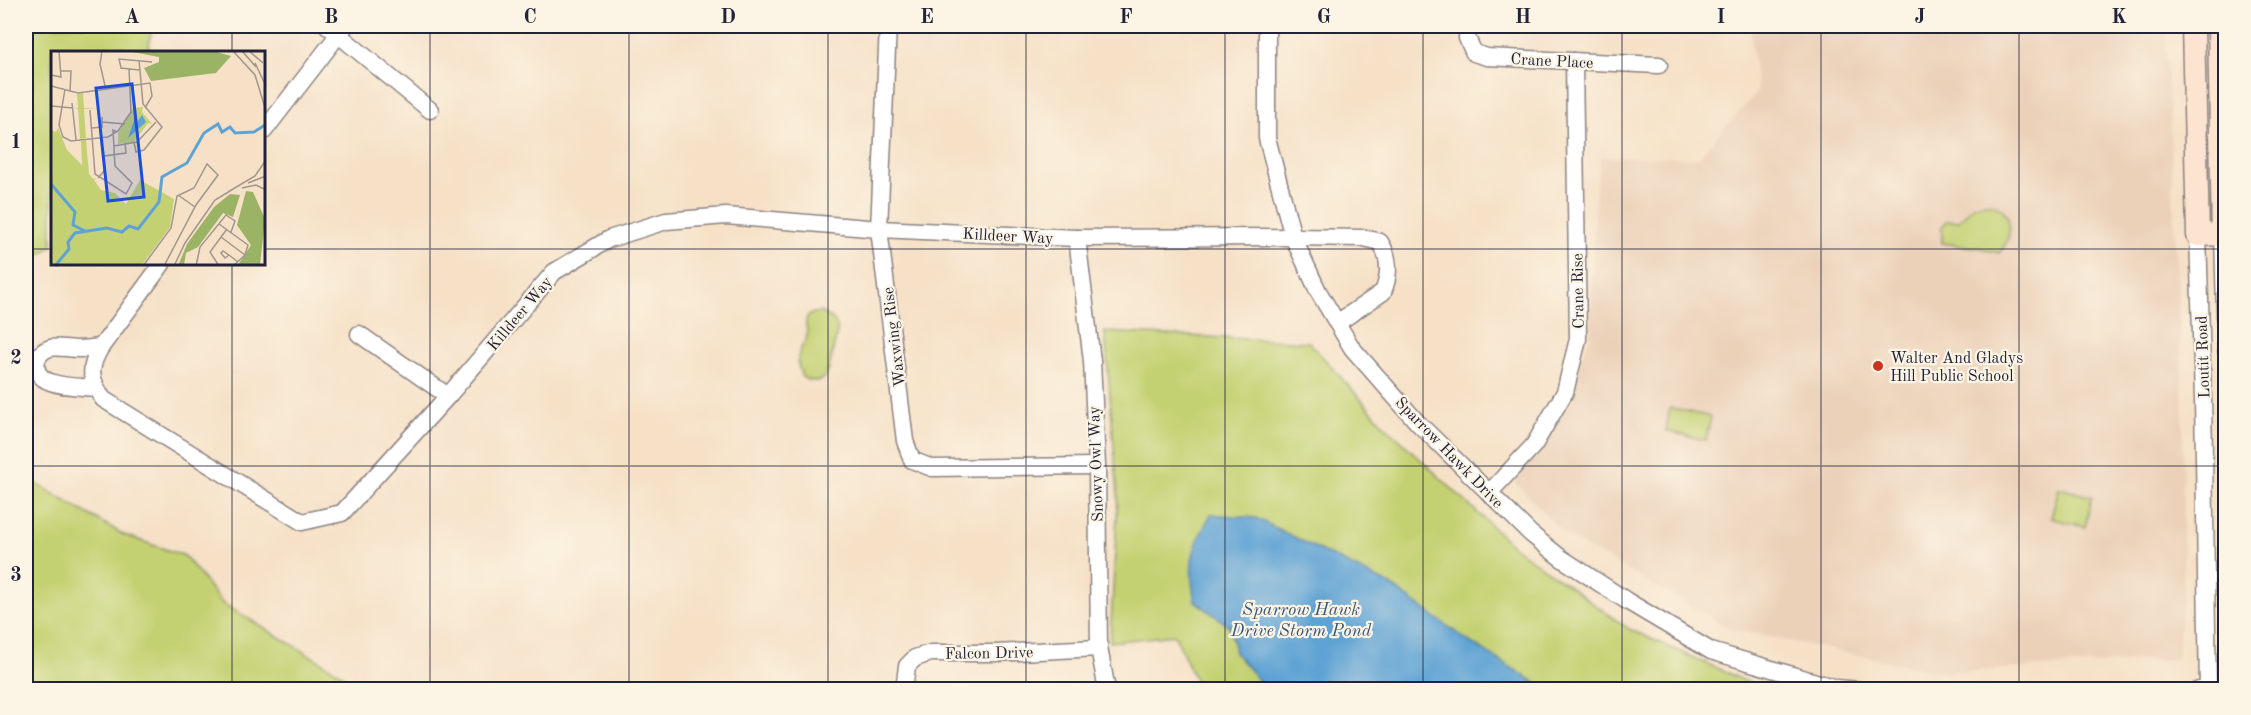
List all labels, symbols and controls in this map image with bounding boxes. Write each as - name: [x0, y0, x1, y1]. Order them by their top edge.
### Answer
- text: A: [124, 8, 140, 28]
- text: B: [324, 8, 338, 28]
- text: C: [523, 8, 537, 28]
- text: D: [720, 8, 736, 28]
- text: E: [920, 8, 934, 28]
- text: F: [1119, 8, 1133, 28]
- text: G: [1317, 8, 1331, 28]
- text: H: [1515, 8, 1531, 28]
- text: I: [1717, 8, 1725, 28]
- text: J: [1915, 8, 1926, 28]
- text: K: [2111, 8, 2127, 28]
- inset map: [51, 51, 266, 266]
- street label: Crane Place: [1510, 52, 1594, 72]
- text: 1: [10, 133, 22, 153]
- street label: Killdeer Way: [962, 227, 1054, 247]
- street label: Crane Rise: [1570, 253, 1588, 329]
- street label: Killdeer Way: [485, 274, 556, 354]
- street label: Waxwing Rise: [881, 286, 909, 388]
- street label: Loutit Road: [2195, 315, 2213, 399]
- text: 2: [10, 349, 22, 369]
- place label: Walter And Gladys Hill Public School: [1890, 351, 2023, 385]
- marker: Walter And Gladys Hill Public School: [1871, 359, 1885, 373]
- street label: Sparrow Hawk Drive: [1392, 395, 1506, 512]
- street label: Snowy Owl Way: [1087, 405, 1107, 522]
- text: 3: [10, 566, 22, 586]
- water label: Sparrow Hawk Drive Storm Pond: [1230, 601, 1372, 640]
- street label: Falcon Drive: [945, 645, 1033, 663]

